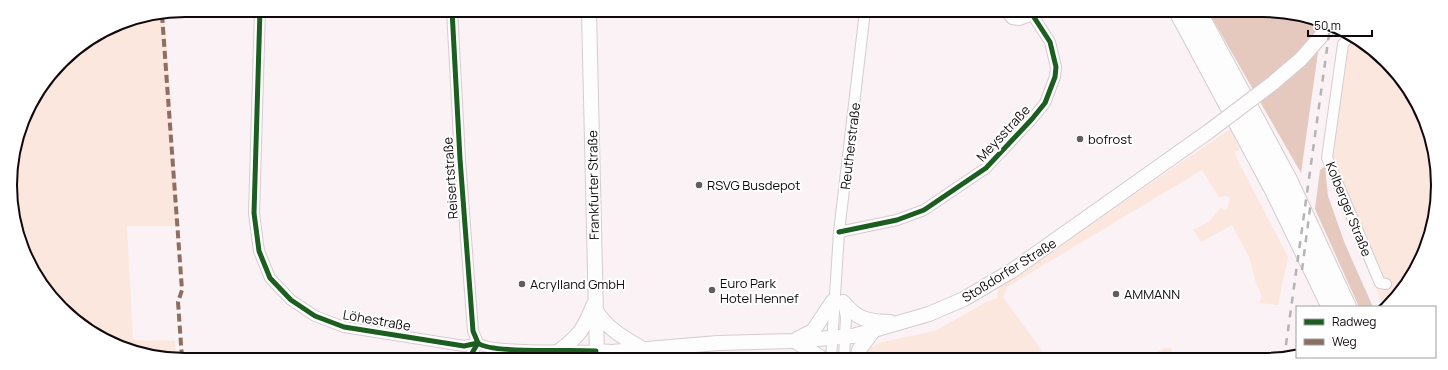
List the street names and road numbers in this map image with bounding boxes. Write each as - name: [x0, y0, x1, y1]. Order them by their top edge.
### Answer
- street label: Reutherstraße: [836, 101, 864, 191]
- street label: Meysstraße: [972, 101, 1034, 165]
- street label: Frankfurter Straße: [583, 130, 603, 240]
- street label: Reisertstraße: [438, 136, 462, 220]
- street label: Kolberger Straße: [1322, 159, 1376, 259]
- street label: Stoßdorfer Straße: [958, 234, 1060, 306]
- street label: Löhestraße: [342, 305, 413, 335]

